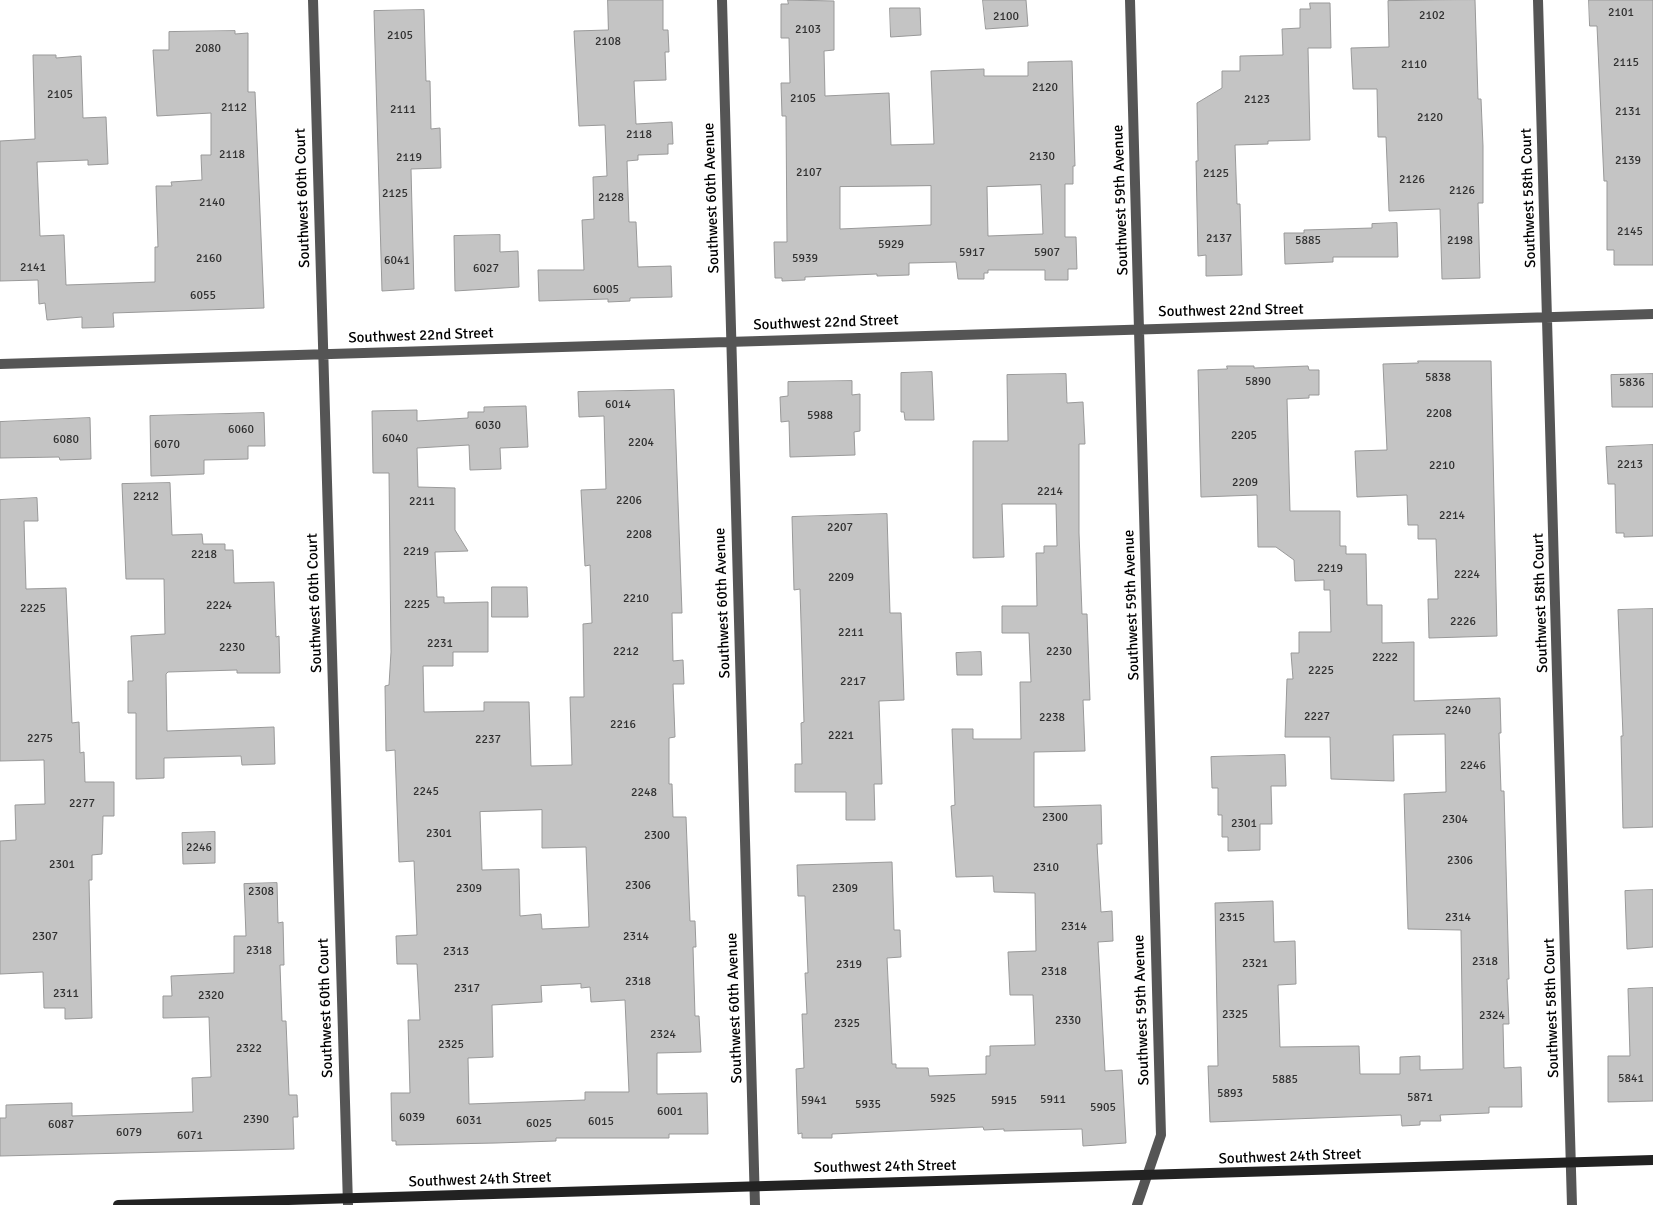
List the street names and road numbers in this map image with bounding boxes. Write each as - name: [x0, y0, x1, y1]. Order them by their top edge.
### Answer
- street label: Southwest 60th Avenue: [700, 122, 724, 274]
- street label: Southwest 59th Avenue: [1109, 124, 1133, 276]
- street label: Southwest 60th Court: [292, 128, 314, 268]
- street label: Southwest 58th Court: [1518, 128, 1540, 268]
- street label: Southwest 22nd Street: [1158, 301, 1304, 321]
- street label: Southwest 22nd Street: [753, 311, 899, 335]
- street label: Southwest 22nd Street: [348, 324, 494, 348]
- street label: Southwest 60th Avenue: [711, 527, 735, 679]
- street label: Southwest 59th Avenue: [1120, 529, 1144, 681]
- street label: Southwest 60th Court: [304, 533, 326, 673]
- street label: Southwest 58th Court: [1530, 533, 1552, 673]
- street label: Southwest 60th Avenue: [723, 932, 747, 1084]
- street label: Southwest 59th Avenue: [1130, 934, 1154, 1086]
- street label: Southwest 60th Court: [315, 938, 337, 1078]
- street label: Southwest 58th Court: [1541, 938, 1563, 1078]
- street label: Southwest 24th Street: [1218, 1146, 1362, 1168]
- street label: Southwest 24th Street: [813, 1157, 957, 1177]
- street label: Southwest 24th Street: [408, 1169, 552, 1191]

